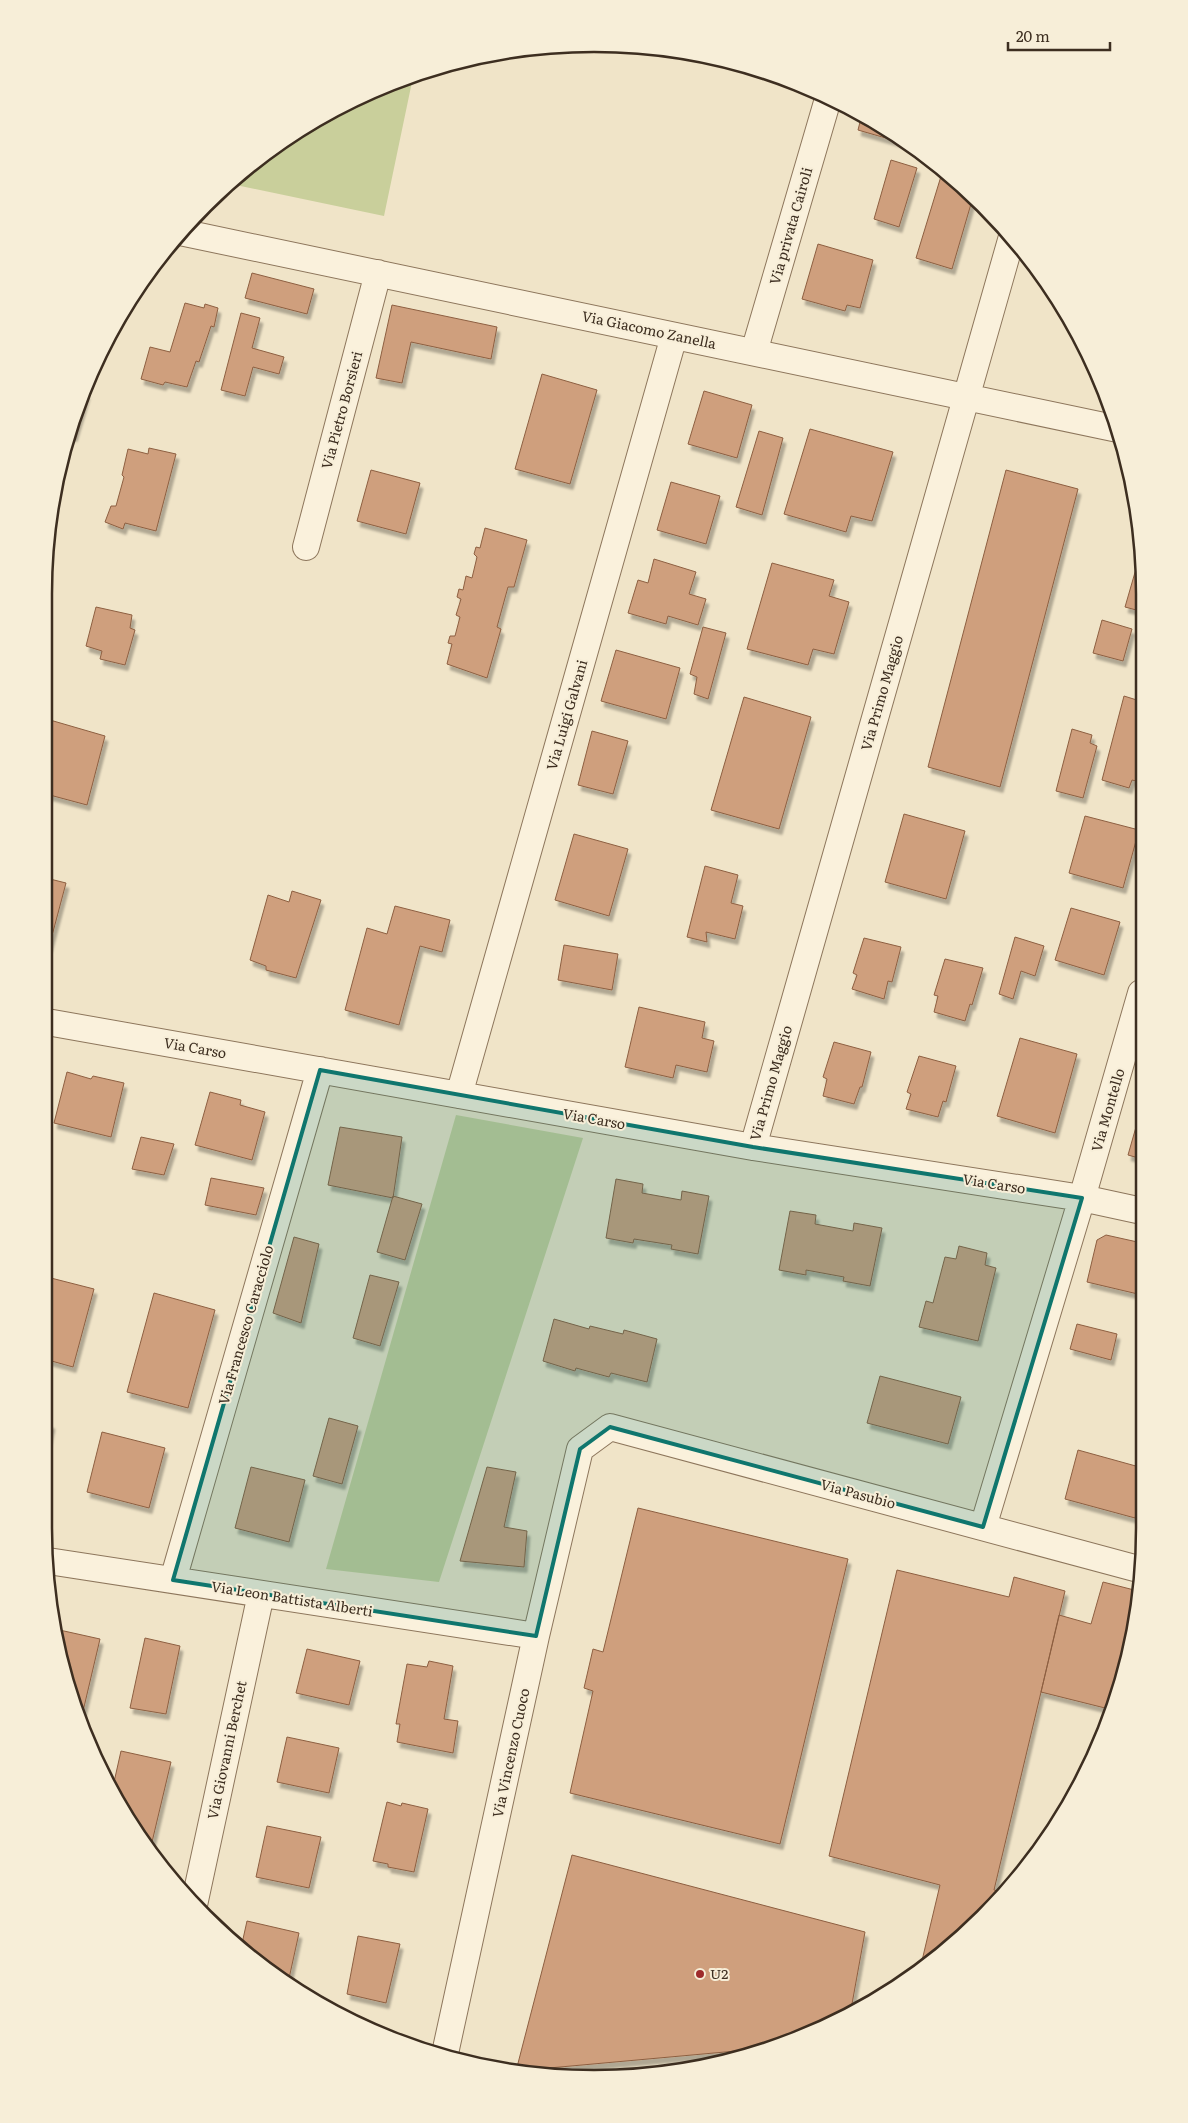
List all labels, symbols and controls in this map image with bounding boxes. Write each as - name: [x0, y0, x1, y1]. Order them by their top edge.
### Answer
- scale bar: [1008, 20, 1110, 52]
- text: 20 m: [1016, 24, 1050, 47]
- street label: Via privata Cairoli: [764, 164, 816, 287]
- street label: Via Giacomo Zanella: [580, 305, 719, 353]
- street label: Via Pietro Borsieri: [316, 348, 366, 471]
- street label: Via Primo Maggio: [855, 633, 907, 753]
- street label: Via Luigi Galvani: [541, 657, 591, 772]
- street label: Via Primo Maggio: [744, 1023, 796, 1143]
- street label: Via Carso: [162, 1032, 228, 1062]
- street label: Via Montello: [1086, 1066, 1128, 1154]
- street label: Via Carso: [561, 1103, 627, 1133]
- street label: Via Carso: [961, 1168, 1027, 1198]
- street label: Via Francesco Caracciolo: [213, 1242, 277, 1407]
- street label: Via Pasubio: [818, 1473, 898, 1513]
- street label: Via Leon Battista Alberti: [210, 1575, 375, 1621]
- street label: Via Giovanni Berchet: [202, 1678, 251, 1821]
- street label: Via Vincenzo Cuoco: [487, 1686, 534, 1819]
- place label: U2: [710, 1963, 728, 1983]
- marker: U2: [694, 1968, 706, 1980]

